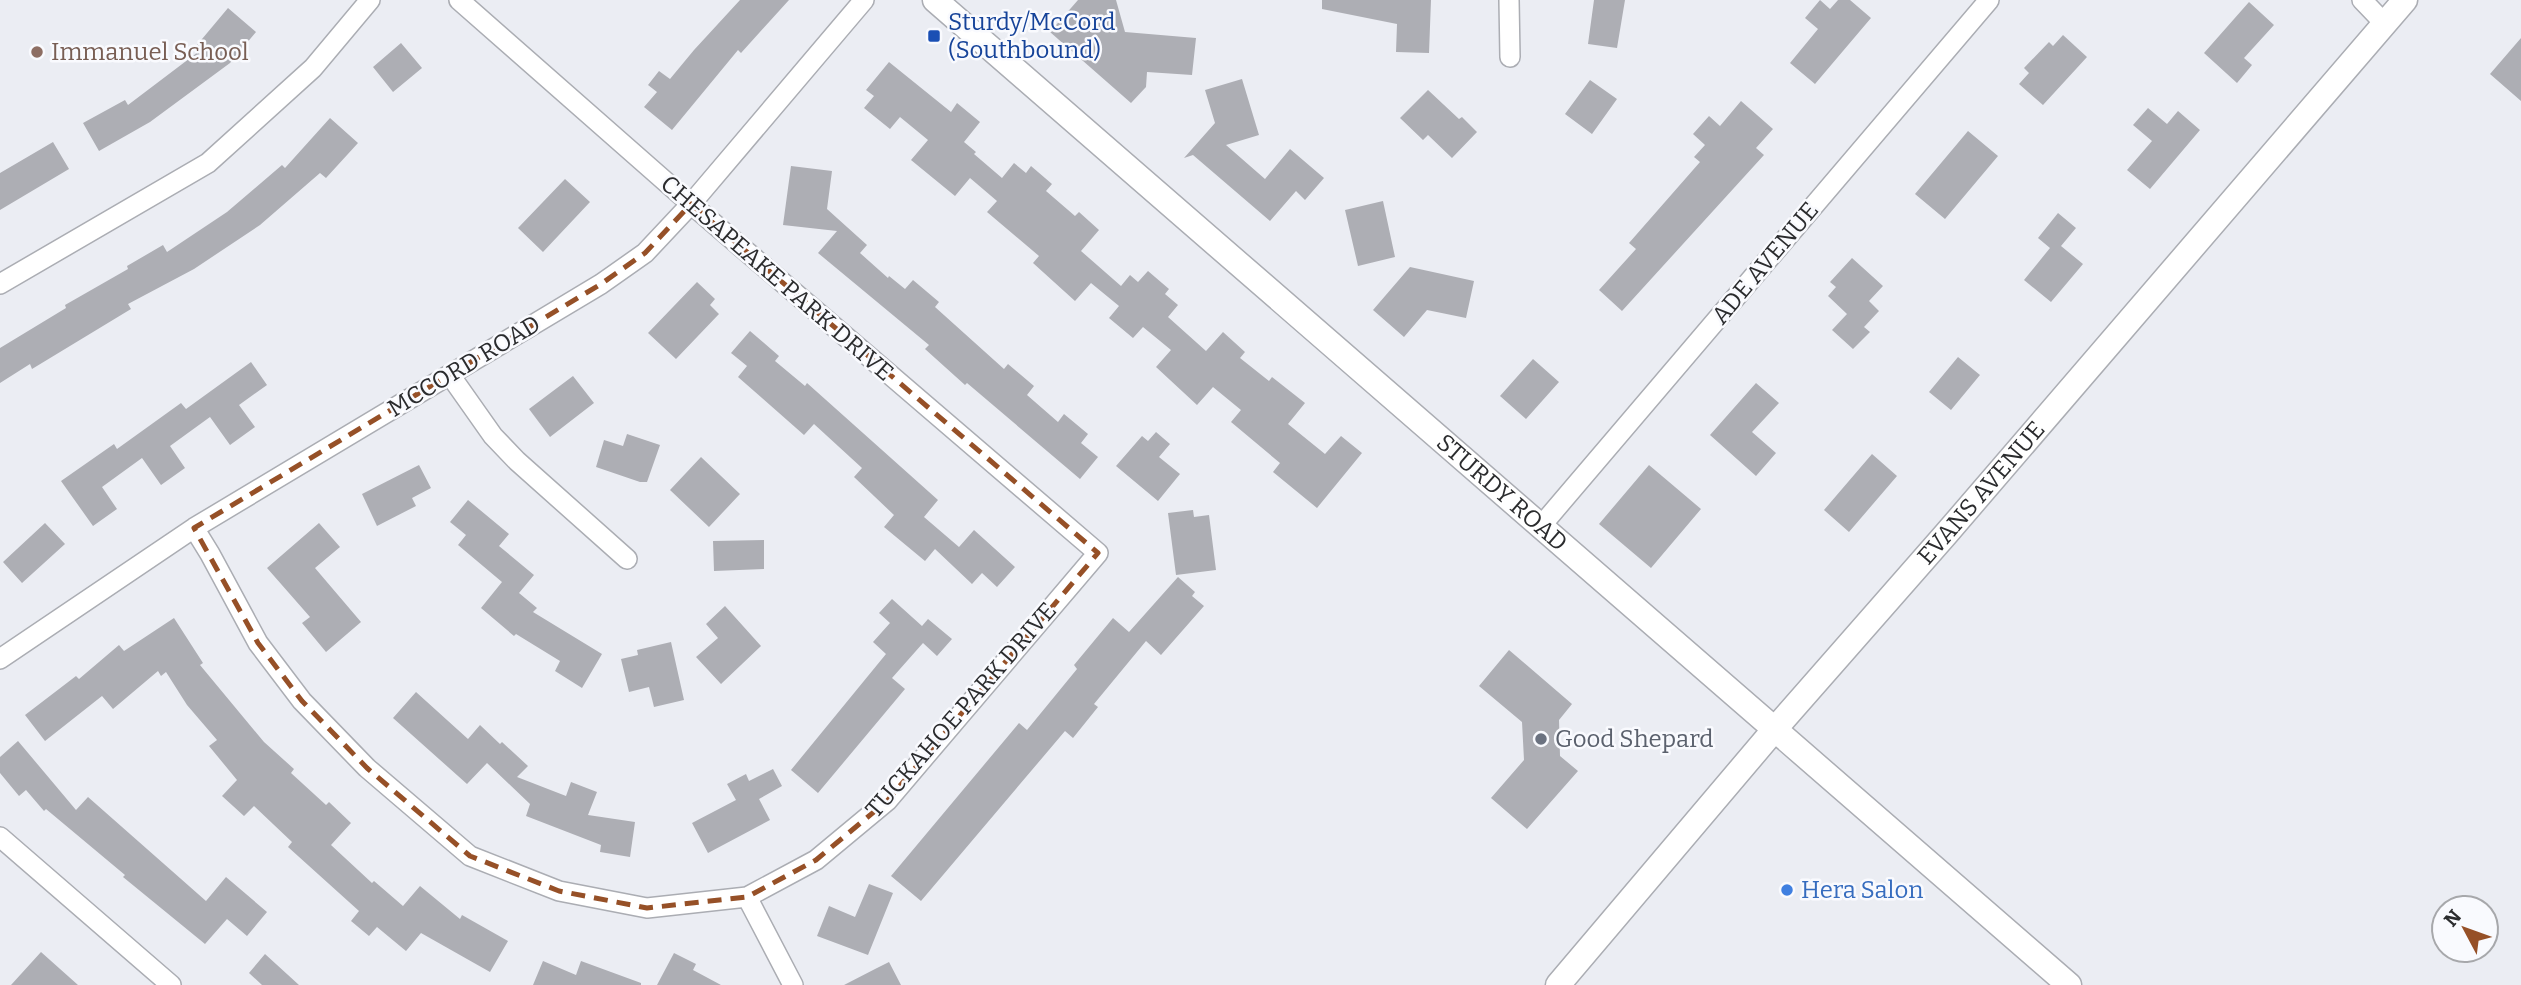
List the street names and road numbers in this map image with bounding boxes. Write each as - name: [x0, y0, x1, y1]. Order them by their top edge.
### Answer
- street label: CHESAPEAKE PARK DRIVE: [655, 170, 899, 386]
- street label: ADE AVENUE: [1706, 196, 1824, 330]
- street label: MCCORD ROAD: [383, 309, 545, 423]
- street label: EVANS AVENUE: [1912, 416, 2051, 570]
- street label: STURDY ROAD: [1431, 428, 1573, 557]
- street label: TUCKAHOE PARK DRIVE: [860, 597, 1062, 823]

